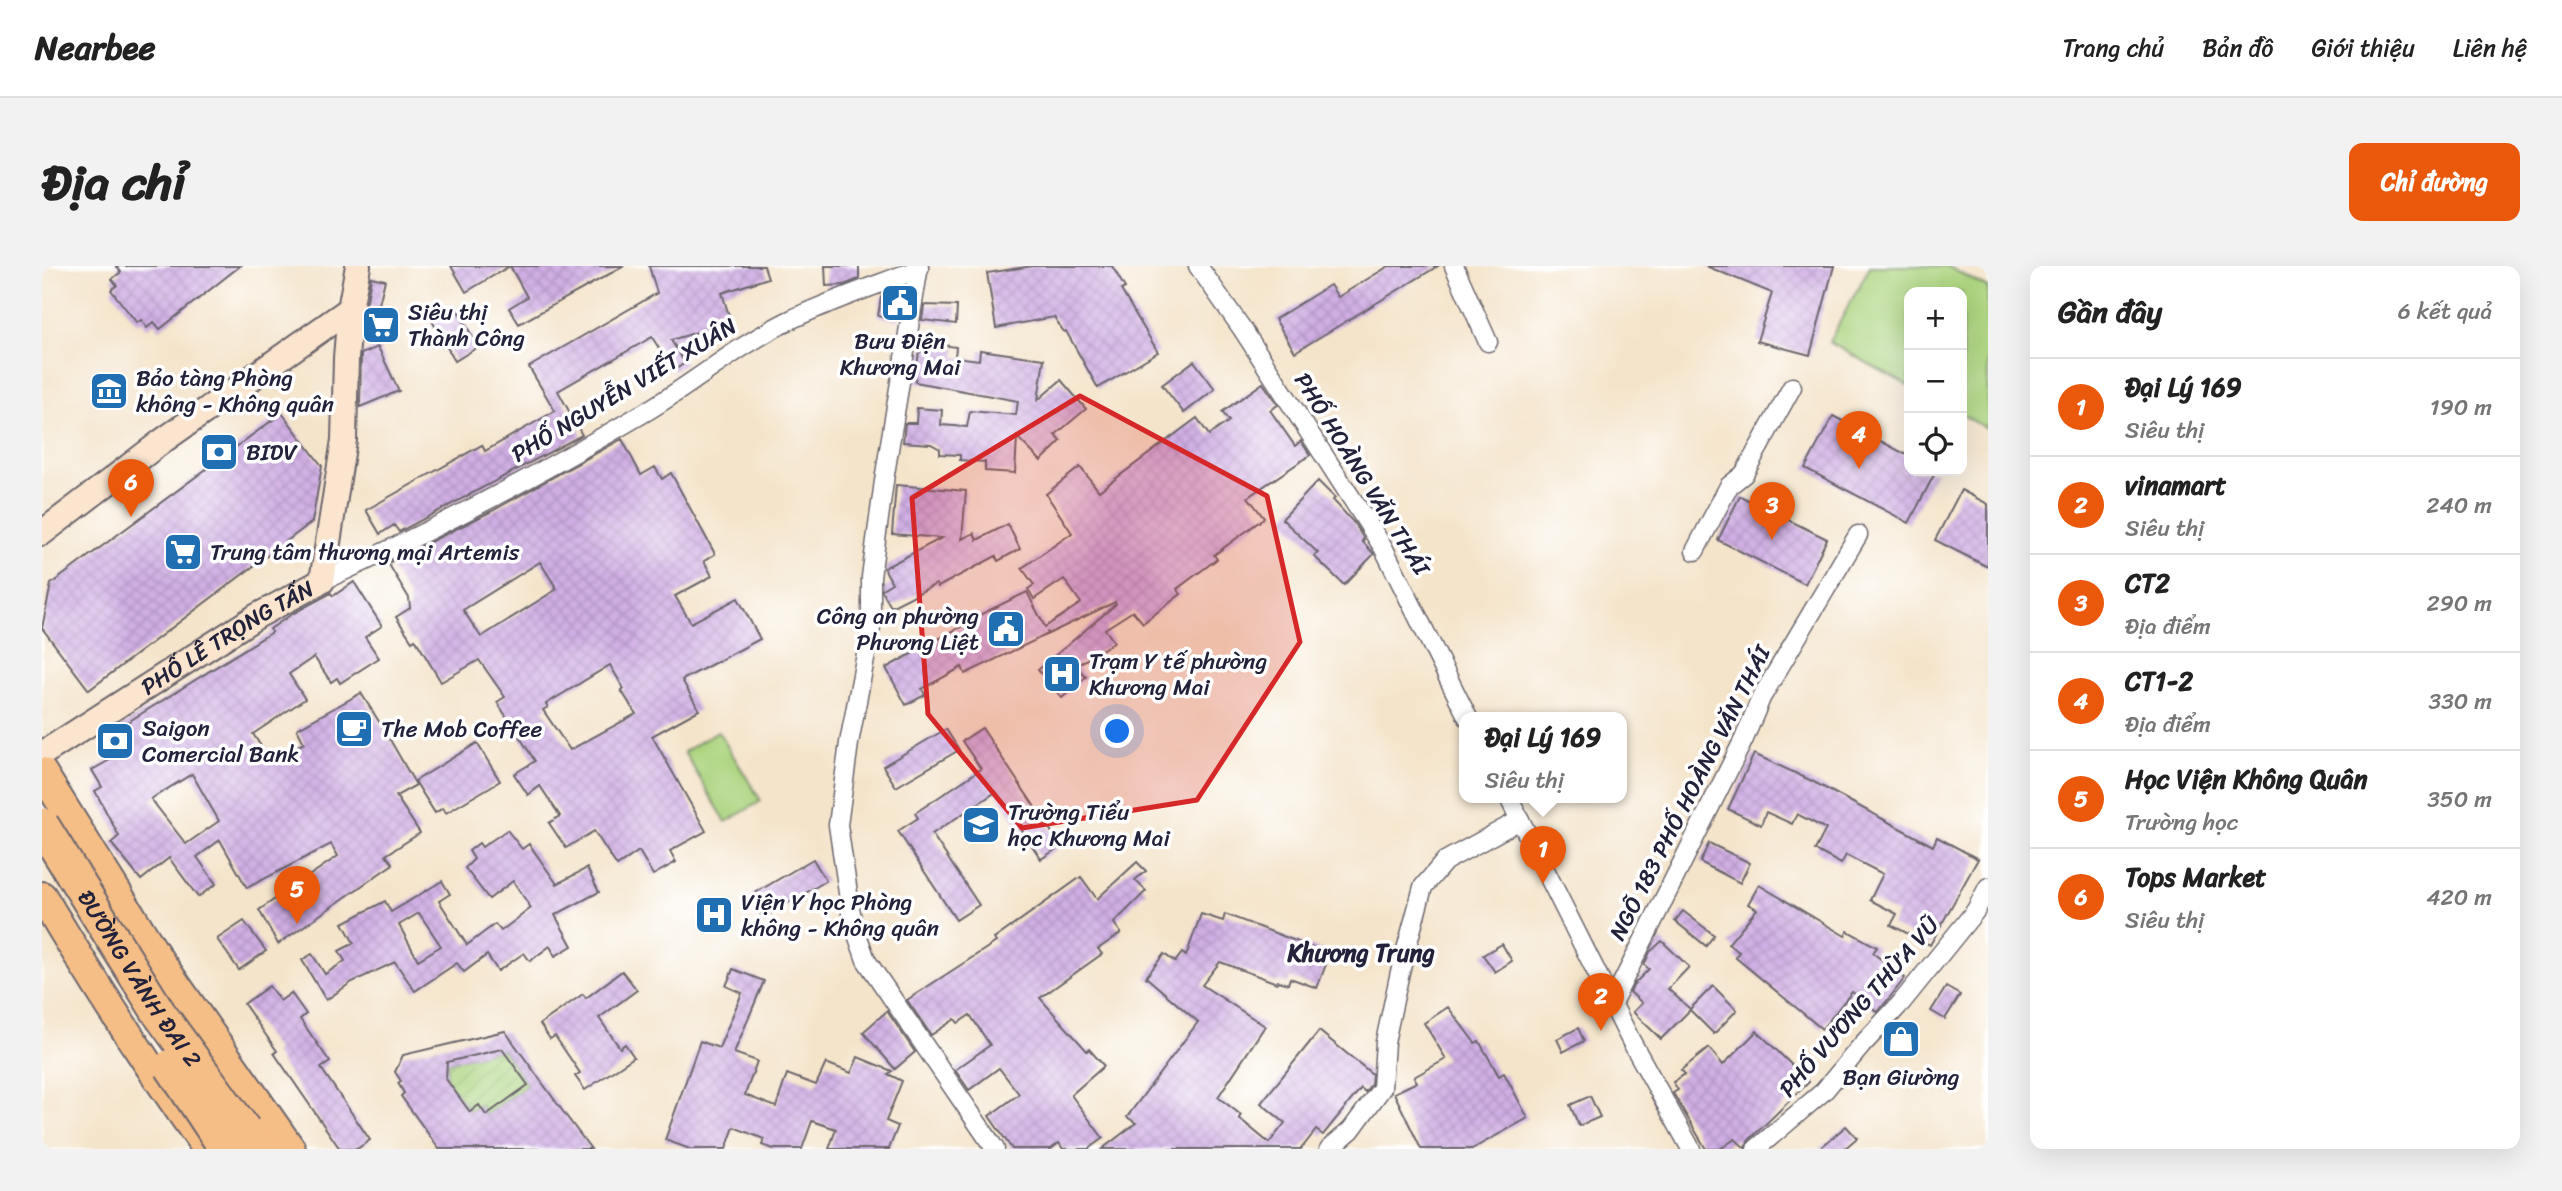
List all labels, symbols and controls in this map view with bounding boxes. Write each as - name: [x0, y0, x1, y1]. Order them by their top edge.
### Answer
- text: Nearbee: [35, 19, 155, 77]
- text: Trang chủ: [2062, 27, 2164, 69]
- text: Bản đồ: [2202, 27, 2273, 69]
- text: Giới thiệu: [2311, 27, 2415, 69]
- text: Liên hệ: [2453, 27, 2527, 69]
- text: Địa chỉ: [42, 139, 186, 226]
- button: Chỉ đường: [2349, 143, 2520, 221]
- public building icon: Bưu Điện Khương Mai: [879, 282, 921, 324]
- text: Gần đây: [2058, 285, 2162, 339]
- map controls: [1904, 287, 1967, 476]
- button: +: [1904, 287, 1967, 350]
- text: 6 kết quả: [2398, 291, 2492, 332]
- place label: Siêu thị Thành Công: [408, 292, 525, 359]
- supermarket icon: Siêu thị Thành Công: [360, 304, 402, 346]
- street label: PHỐ NGUYỄN VIẾT XUÂN: [503, 306, 745, 474]
- place label: Bưu Điện Khương Mai: [840, 321, 961, 388]
- button: −: [1904, 350, 1967, 413]
- place label: Bảo tàng Phòng không - Không quân: [136, 358, 335, 425]
- street label: PHỐ HOÀNG VĂN THÁI: [1283, 364, 1442, 585]
- text: Đại Lý 169: [2125, 364, 2242, 410]
- museum icon: Bảo tàng Phòng không - Không quân: [88, 370, 130, 412]
- text: 1: [2076, 387, 2086, 428]
- text: 190 m: [2430, 387, 2492, 428]
- text: Siêu thị: [2125, 410, 2204, 451]
- pin: 4: [1836, 411, 1882, 469]
- button: locate: [1904, 413, 1967, 476]
- bank icon: BIDV: [198, 431, 240, 473]
- place label: BIDV: [246, 432, 298, 473]
- pin: 6: [108, 459, 154, 517]
- text: vinamart: [2125, 462, 2226, 508]
- pin: 3: [1749, 482, 1795, 540]
- text: 2: [2074, 485, 2088, 526]
- text: 240 m: [2426, 485, 2492, 526]
- text: Siêu thị: [2125, 508, 2204, 549]
- supermarket icon: Trung tâm thương mại Artemis: [162, 531, 204, 573]
- place label: Trung tâm thương mại Artemis: [210, 532, 520, 573]
- text: CT2: [2125, 560, 2170, 606]
- street label: PHỐ LÊ TRỌNG TẤN: [132, 568, 322, 706]
- text: 3: [2075, 583, 2087, 624]
- text: 290 m: [2426, 583, 2492, 624]
- place label: Công an phường Phương Liệt: [817, 596, 979, 663]
- text: Địa điểm: [2125, 606, 2211, 647]
- public building icon: Công an phường Phương Liệt: [985, 608, 1027, 650]
- street label: NGÕ 183 PHỐ HOÀNG VĂN THÁI: [1598, 636, 1783, 948]
- place label: Trạm Y tế phường Khương Mai: [1089, 641, 1267, 708]
- hospital icon: Trạm Y tế phường Khương Mai: [1041, 653, 1083, 695]
- text: CT1-2: [2125, 658, 2193, 704]
- text: 4: [2074, 681, 2088, 722]
- text: 330 m: [2429, 681, 2492, 722]
- text: Địa điểm: [2125, 704, 2211, 745]
- place label: Saigon Comercial Bank: [142, 708, 300, 775]
- cafe icon: The Mob Coffee: [333, 708, 375, 750]
- place label: The Mob Coffee: [381, 709, 543, 750]
- popup: [1459, 712, 1627, 803]
- your location: [1100, 714, 1134, 748]
- text: Đại Lý 169: [1485, 714, 1601, 760]
- bank icon: Saigon Comercial Bank: [94, 720, 136, 762]
- text: Học Viện Không Quân: [2125, 756, 2368, 802]
- text: Siêu thị: [1485, 760, 1564, 801]
- text: 5: [2074, 779, 2088, 820]
- text: 350 m: [2427, 779, 2492, 820]
- place label: Trường Tiểu học Khương Mai: [1007, 792, 1170, 859]
- text: Trường học: [2125, 802, 2238, 843]
- school or university icon: Trường Tiểu học Khương Mai: [960, 804, 1002, 846]
- pin: 1: [1520, 826, 1566, 884]
- text: Tops Market: [2125, 854, 2266, 900]
- pin: 5: [274, 866, 320, 924]
- text: 6: [2074, 877, 2088, 918]
- text: 420 m: [2426, 877, 2492, 918]
- street label: ĐƯỜNG VÀNH ĐAI 2: [66, 881, 213, 1076]
- place label: Viện Y học Phòng không - Không quân: [741, 882, 940, 949]
- hospital icon: Viện Y học Phòng không - Không quân: [693, 894, 735, 936]
- text: Siêu thị: [2125, 900, 2204, 941]
- street label: PHỐ VƯƠNG THỪA VŨ: [1768, 906, 1950, 1107]
- district label: Khương Trung: [1286, 932, 1435, 974]
- pin: 2: [1578, 973, 1624, 1031]
- shop icon: Bạn Giường: [1880, 1018, 1922, 1060]
- place label: Bạn Giường: [1842, 1057, 1960, 1098]

